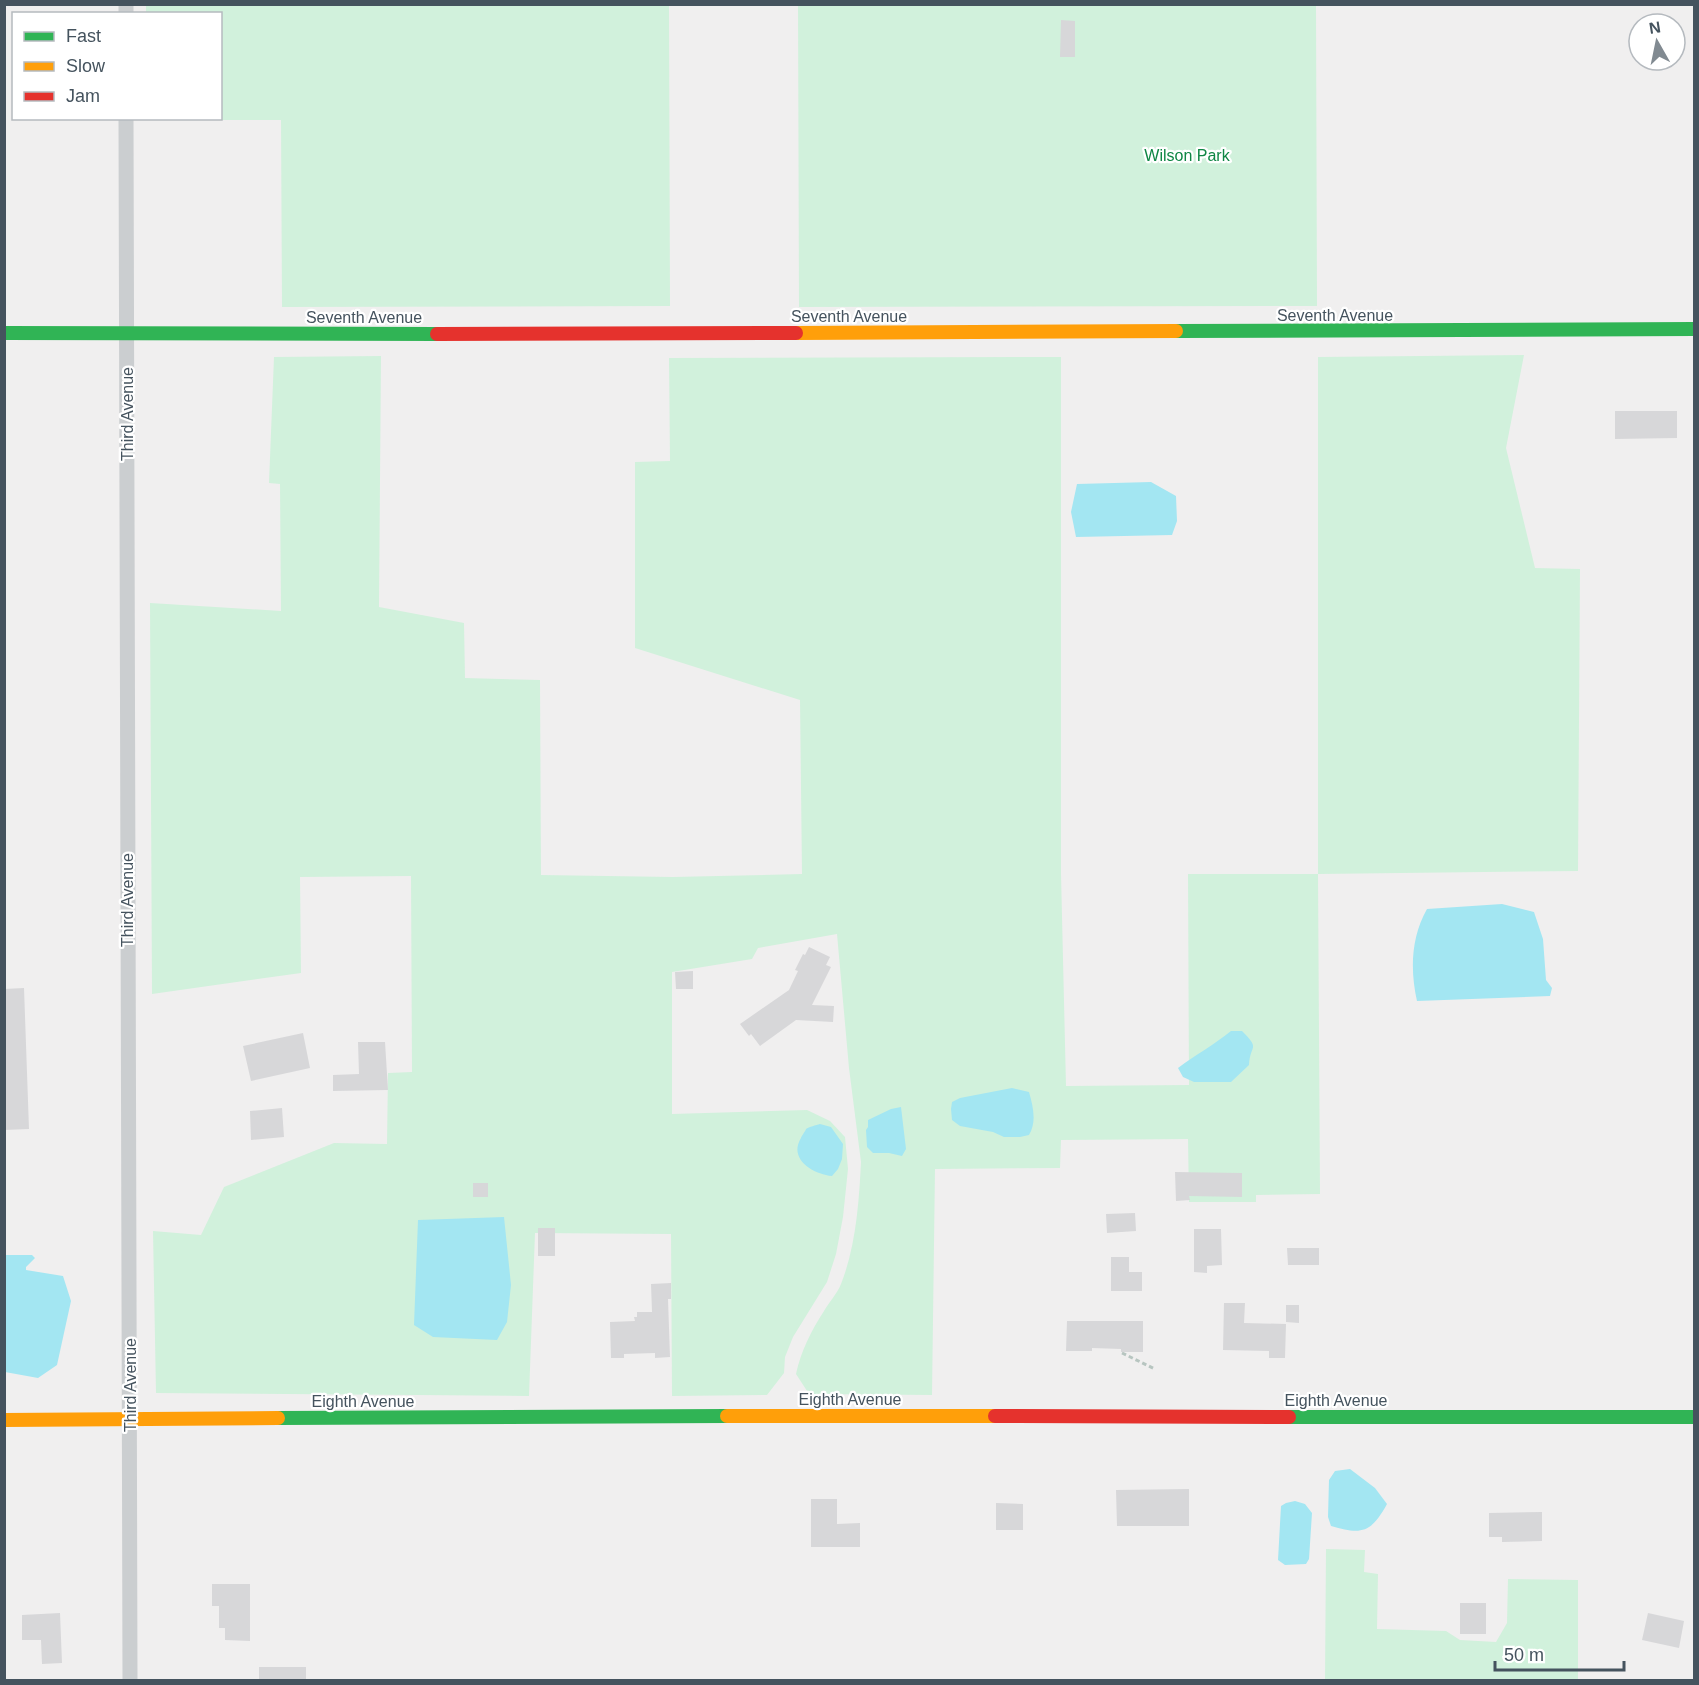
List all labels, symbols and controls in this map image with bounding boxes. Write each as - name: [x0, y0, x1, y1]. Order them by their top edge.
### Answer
- legend: [12, 12, 222, 120]
- north arrow: [1627, 12, 1687, 72]
- text: N: [1648, 18, 1662, 37]
- text: Fast: [66, 26, 101, 46]
- text: Slow: [66, 56, 106, 76]
- text: Jam: [66, 86, 100, 106]
- park label: Wilson Park: [1144, 147, 1231, 164]
- street label: Seventh Avenue: [1277, 307, 1393, 324]
- street label: Seventh Avenue: [791, 308, 907, 325]
- street label: Seventh Avenue: [306, 309, 422, 326]
- street label: Third Avenue: [119, 367, 136, 461]
- street label: Third Avenue: [119, 853, 136, 947]
- street label: Third Avenue: [122, 1338, 139, 1432]
- street label: Eighth Avenue: [799, 1391, 902, 1408]
- street label: Eighth Avenue: [1285, 1392, 1388, 1409]
- street label: Eighth Avenue: [312, 1393, 415, 1410]
- scale bar: [1495, 1634, 1624, 1672]
- text: 50 m: [1504, 1645, 1544, 1665]

